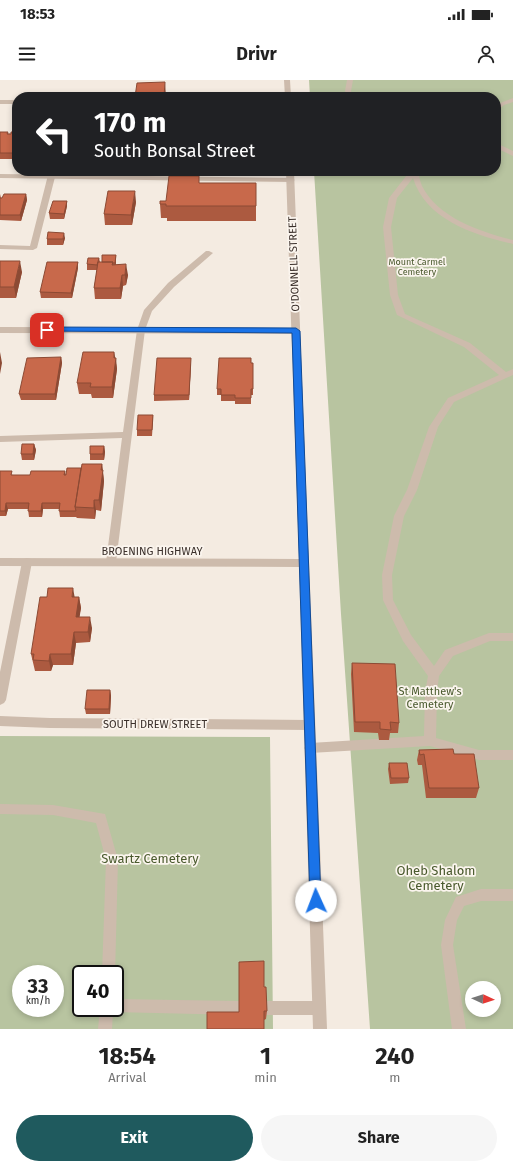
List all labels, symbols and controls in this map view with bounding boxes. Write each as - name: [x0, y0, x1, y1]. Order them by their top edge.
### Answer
- text: 18:53: [20, 5, 55, 23]
- icon: menu: [16, 43, 38, 65]
- text: Drivr: [236, 43, 277, 65]
- icon: person: [475, 43, 497, 65]
- text: 170 m: [94, 106, 166, 139]
- icon: left: [28, 108, 80, 160]
- text: South Bonsal Street: [94, 140, 255, 162]
- street label: O'DONNELL STREET: [286, 216, 302, 312]
- park label: Mount Carmel Cemetery: [389, 257, 446, 277]
- pin: [30, 313, 64, 347]
- icon: arrive: [36, 319, 58, 341]
- street label: BROENING HIGHWAY: [102, 545, 202, 558]
- park label: St Matthew's Cemetery: [398, 685, 462, 711]
- street label: SOUTH DREW STREET: [103, 718, 207, 731]
- park label: Swartz Cemetery: [101, 851, 199, 866]
- park label: Oheb Shalom Cemetery: [397, 863, 476, 893]
- position arrow: [295, 880, 337, 922]
- speed limit sign: 40: [72, 965, 124, 1017]
- text: 33: [28, 974, 48, 998]
- north arrow: [465, 981, 501, 1017]
- map controls: [465, 981, 501, 1017]
- text: km/h: [26, 995, 50, 1007]
- text: 18:54: [98, 1042, 156, 1070]
- text: 1: [260, 1042, 271, 1070]
- text: 240: [375, 1042, 415, 1070]
- text: Arrival: [108, 1070, 146, 1085]
- text: min: [254, 1070, 277, 1085]
- text: m: [389, 1070, 400, 1085]
- button: Exit: [16, 1115, 253, 1161]
- button: Share: [261, 1115, 497, 1161]

